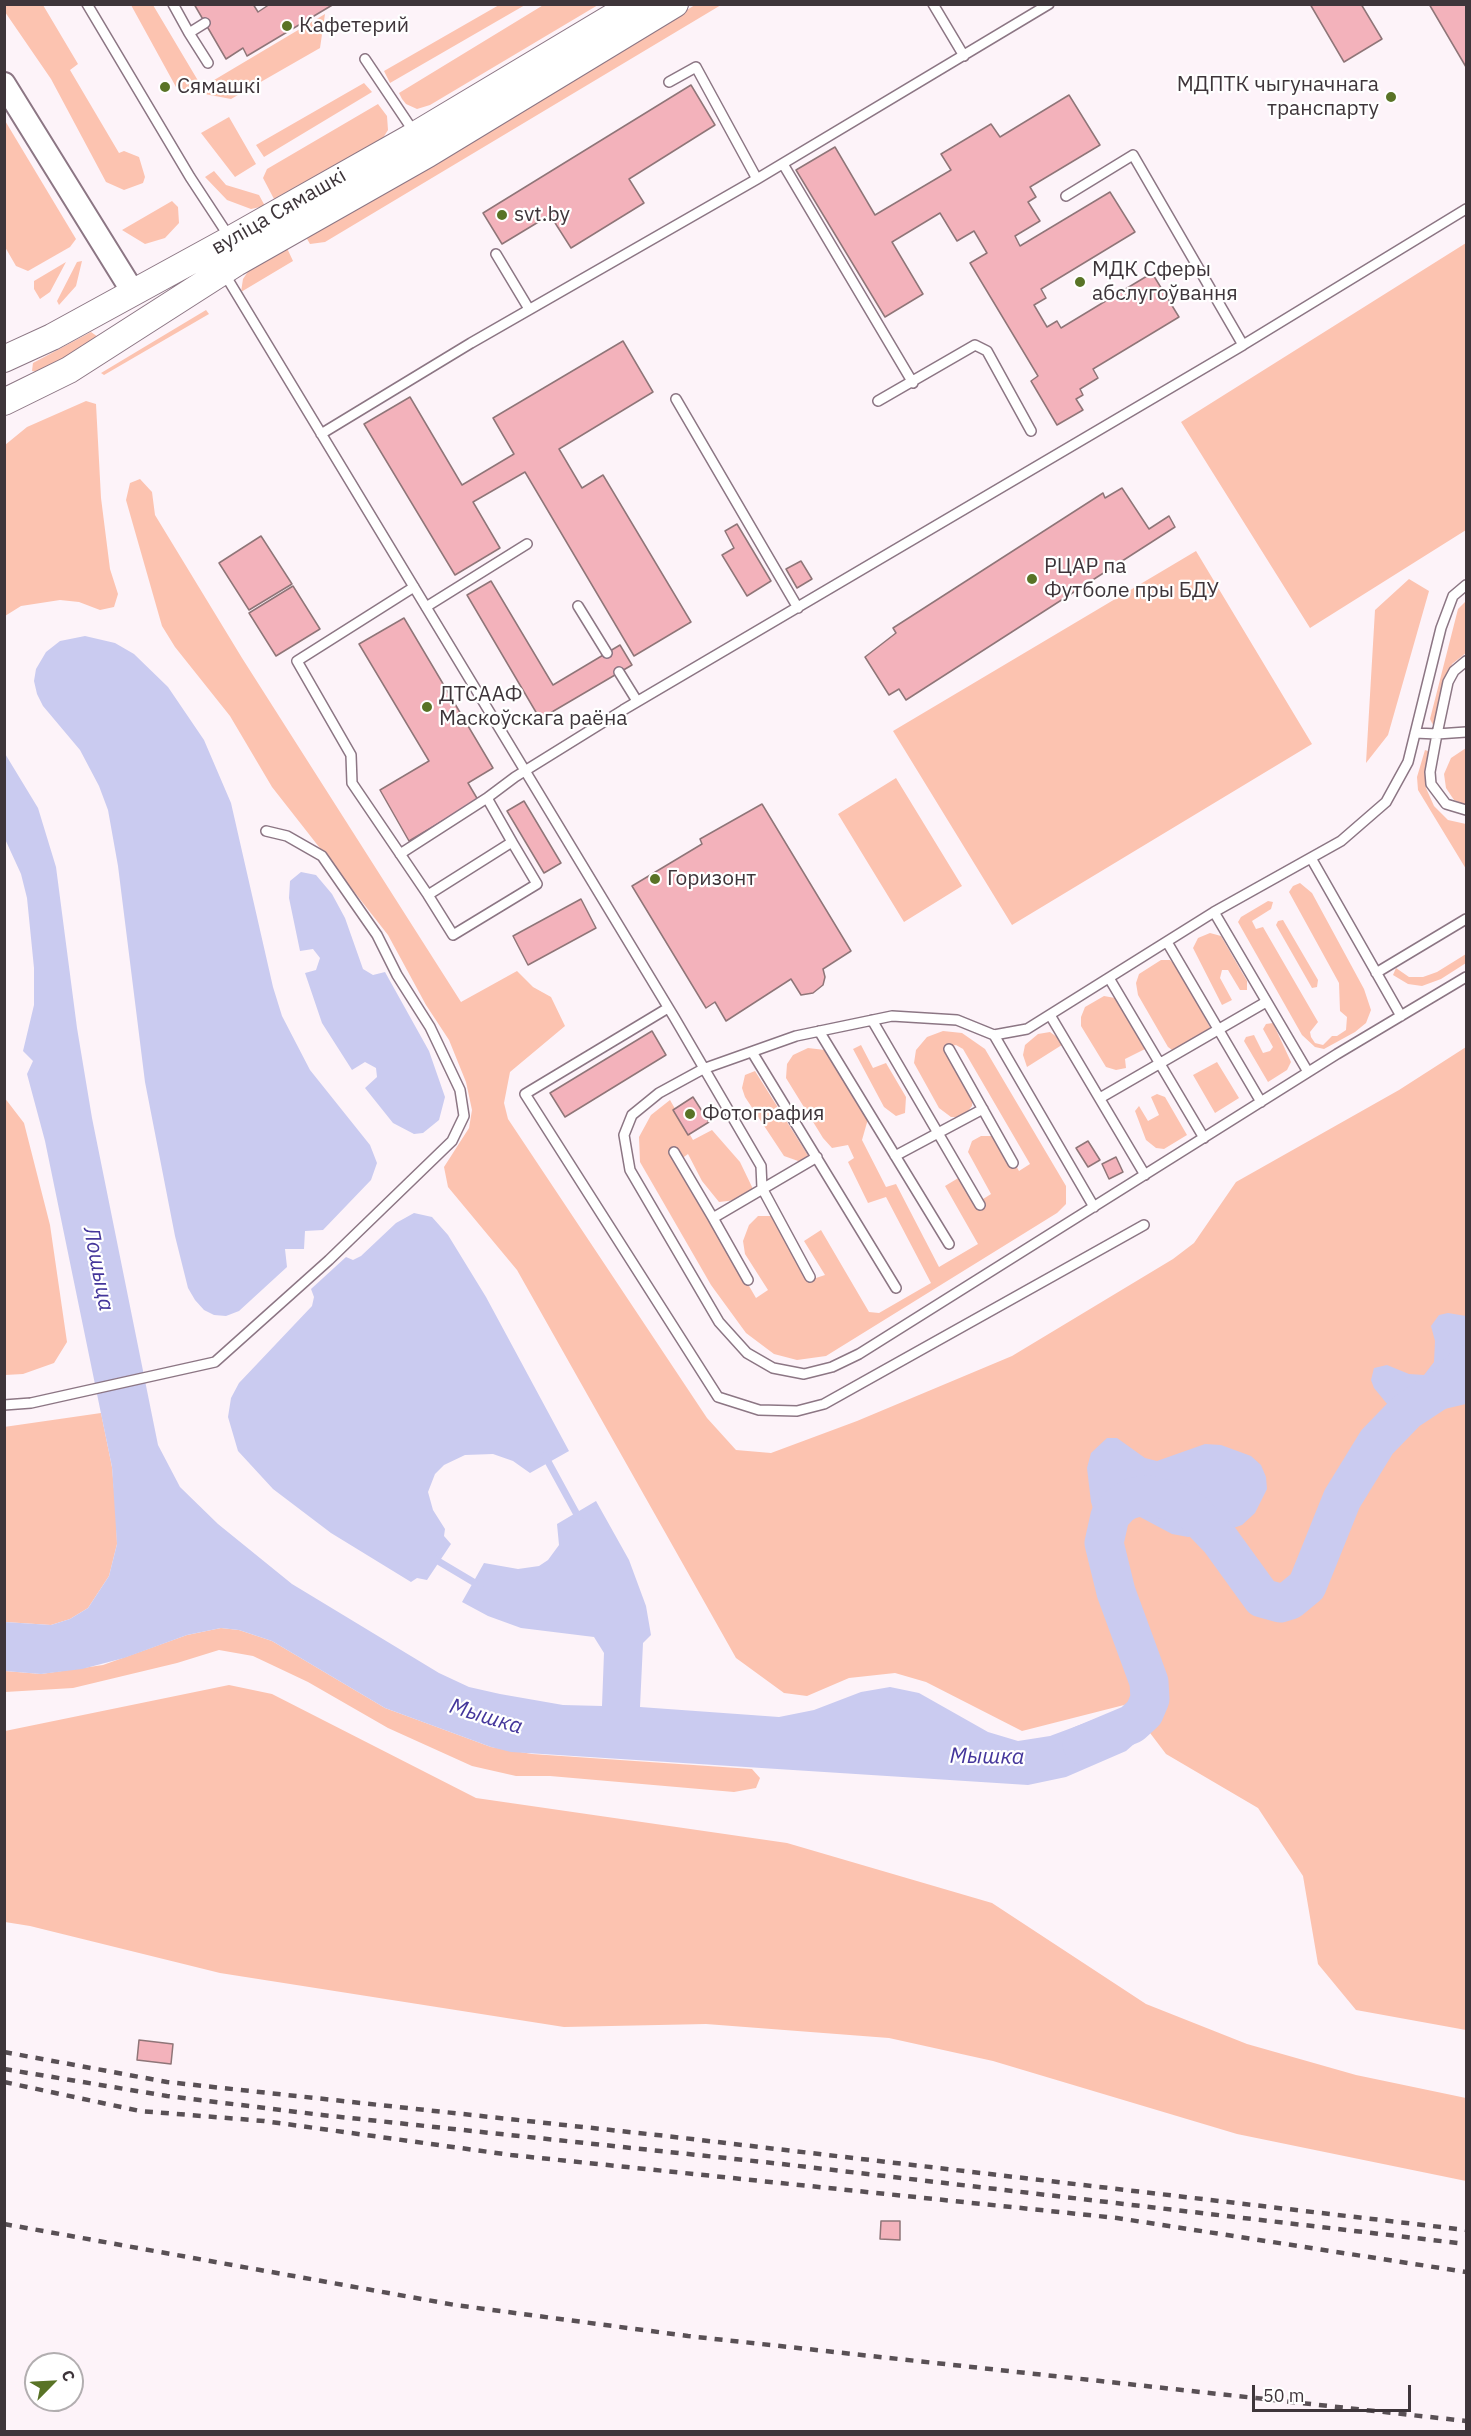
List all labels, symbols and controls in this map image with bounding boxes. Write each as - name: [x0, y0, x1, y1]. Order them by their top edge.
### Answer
- place label: Кафетерий: [299, 13, 409, 39]
- marker: Кафетерий: [280, 19, 294, 33]
- place label: МДПТК чыгуначнага транспарту: [1177, 72, 1379, 122]
- place label: Сямашкі: [177, 74, 261, 100]
- marker: Сямашкі: [158, 80, 172, 94]
- marker: МДПТК чыгуначнага транспарту: [1384, 90, 1398, 104]
- street label: вуліца Сямашкі: [207, 163, 351, 261]
- place label: svt.by: [514, 202, 570, 228]
- marker: svt.by: [495, 208, 509, 222]
- place label: МДК Сферы абслугоўвання: [1092, 257, 1238, 307]
- marker: МДК Сферы абслугоўвання: [1073, 275, 1087, 289]
- place label: РЦАР па Футболе пры БДУ: [1044, 554, 1219, 604]
- marker: РЦАР па Футболе пры БДУ: [1025, 572, 1039, 586]
- place label: ДТСААФ Маскоўскага раёна: [439, 682, 627, 732]
- marker: ДТСААФ Маскоўскага раёна: [420, 700, 434, 714]
- place label: Горизонт: [667, 866, 756, 892]
- marker: Горизонт: [648, 872, 662, 886]
- place label: Фотография: [702, 1101, 824, 1127]
- marker: Фотография: [683, 1107, 697, 1121]
- water label: Лошыца: [77, 1225, 119, 1313]
- water label: Мышка: [446, 1693, 526, 1741]
- water label: Мышка: [949, 1743, 1025, 1771]
- north arrow: [24, 2352, 84, 2412]
- text: С: [57, 2367, 80, 2384]
- scale bar: [1255, 2373, 1414, 2411]
- text: 50 m: [1263, 2384, 1305, 2407]

